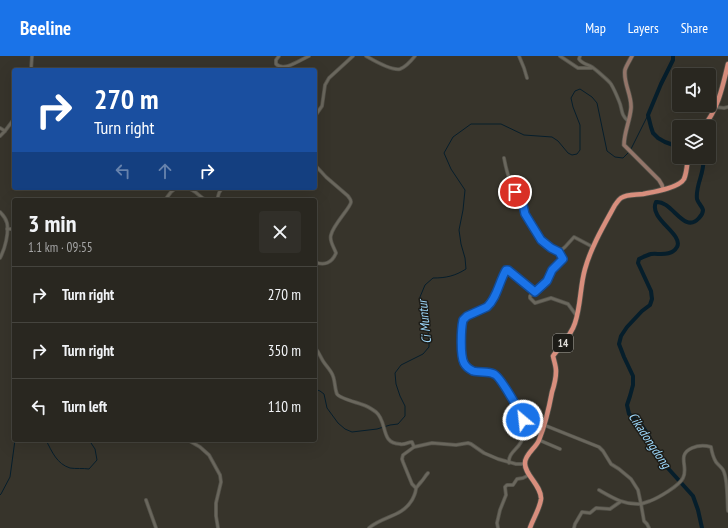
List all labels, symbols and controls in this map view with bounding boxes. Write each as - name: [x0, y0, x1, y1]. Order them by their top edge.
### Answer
- text: Beeline: [20, 16, 71, 40]
- text: Map: [585, 19, 606, 37]
- text: Layers: [628, 19, 659, 37]
- text: Share: [681, 19, 708, 37]
- map controls: [672, 68, 716, 164]
- button: sound: [672, 68, 716, 112]
- text: 270 m: [94, 80, 158, 117]
- icon: right: [28, 84, 80, 136]
- text: Turn right: [94, 116, 154, 139]
- button: layers: [672, 120, 716, 164]
- icon: left: [112, 160, 134, 182]
- icon: ahead: [154, 160, 176, 182]
- icon: right: [196, 160, 218, 182]
- pin: [498, 175, 532, 209]
- icon: arrive: [504, 181, 526, 203]
- text: 3 min: [28, 208, 76, 239]
- button: close: [259, 211, 301, 253]
- text: 1.1 km · 09:55: [28, 239, 93, 256]
- icon: right: [28, 284, 50, 306]
- text: Turn right: [62, 285, 114, 304]
- text: 270 m: [268, 285, 301, 304]
- water label: Ci Muntur: [413, 297, 435, 345]
- road number: 14: [553, 334, 573, 352]
- icon: right: [28, 340, 50, 362]
- text: Turn right: [62, 341, 114, 360]
- text: 350 m: [268, 341, 301, 360]
- icon: left: [28, 396, 50, 418]
- text: Turn left: [62, 397, 107, 416]
- text: 110 m: [268, 397, 301, 416]
- position arrow: [502, 399, 544, 441]
- water label: Cikadongdong: [625, 409, 675, 473]

